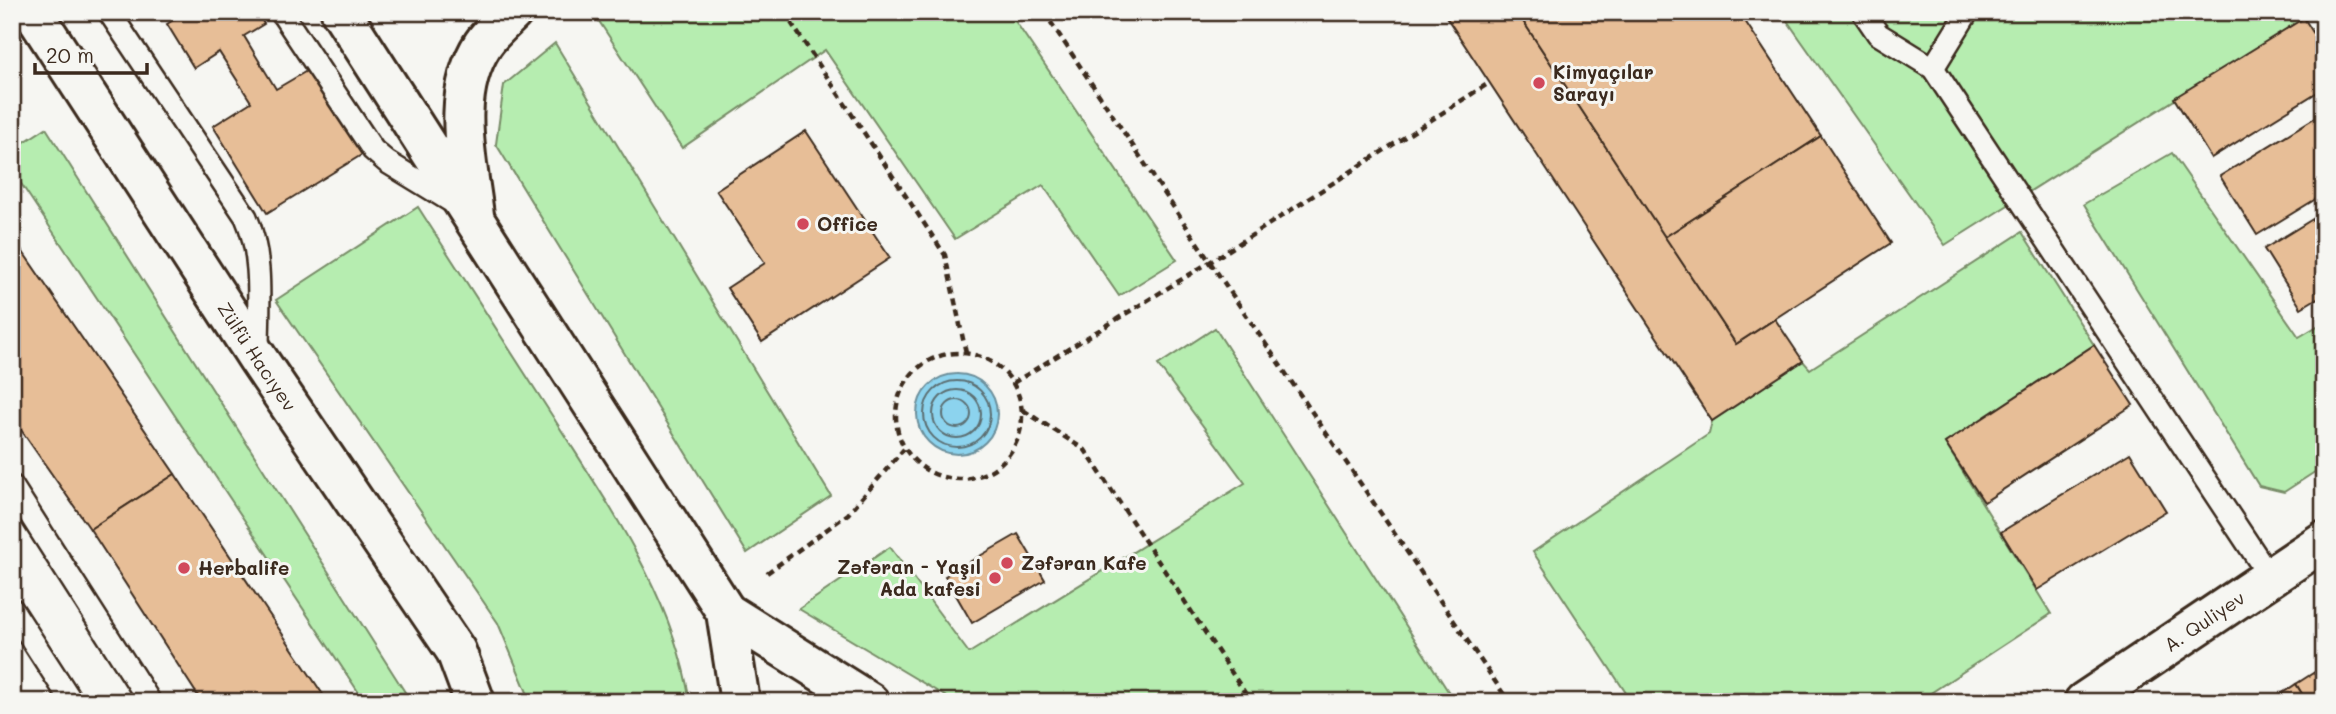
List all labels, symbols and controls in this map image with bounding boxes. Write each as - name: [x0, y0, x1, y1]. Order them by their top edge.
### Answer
- scale bar: [35, 32, 147, 76]
- text: 20 m: [46, 41, 94, 68]
- place label: Kimyaçılar Sarayı: [1553, 59, 1654, 106]
- marker: Kimyaçılar Sarayı: [1531, 75, 1547, 91]
- place label: Office: [817, 211, 878, 236]
- marker: Office: [795, 216, 811, 232]
- street label: Zülfü Hacıyev: [212, 297, 303, 416]
- place label: Zәfәran Kafe: [1021, 550, 1147, 575]
- place label: Zəfəran - Yaşıl Ada kafesi: [837, 554, 981, 601]
- place label: Herbalife: [198, 555, 289, 580]
- marker: Zәfәran Kafe: [999, 555, 1015, 571]
- marker: Herbalife: [176, 560, 192, 576]
- marker: Zəfəran - Yaşıl Ada kafesi: [987, 570, 1003, 586]
- street label: A. Quliyev: [2159, 585, 2250, 657]

